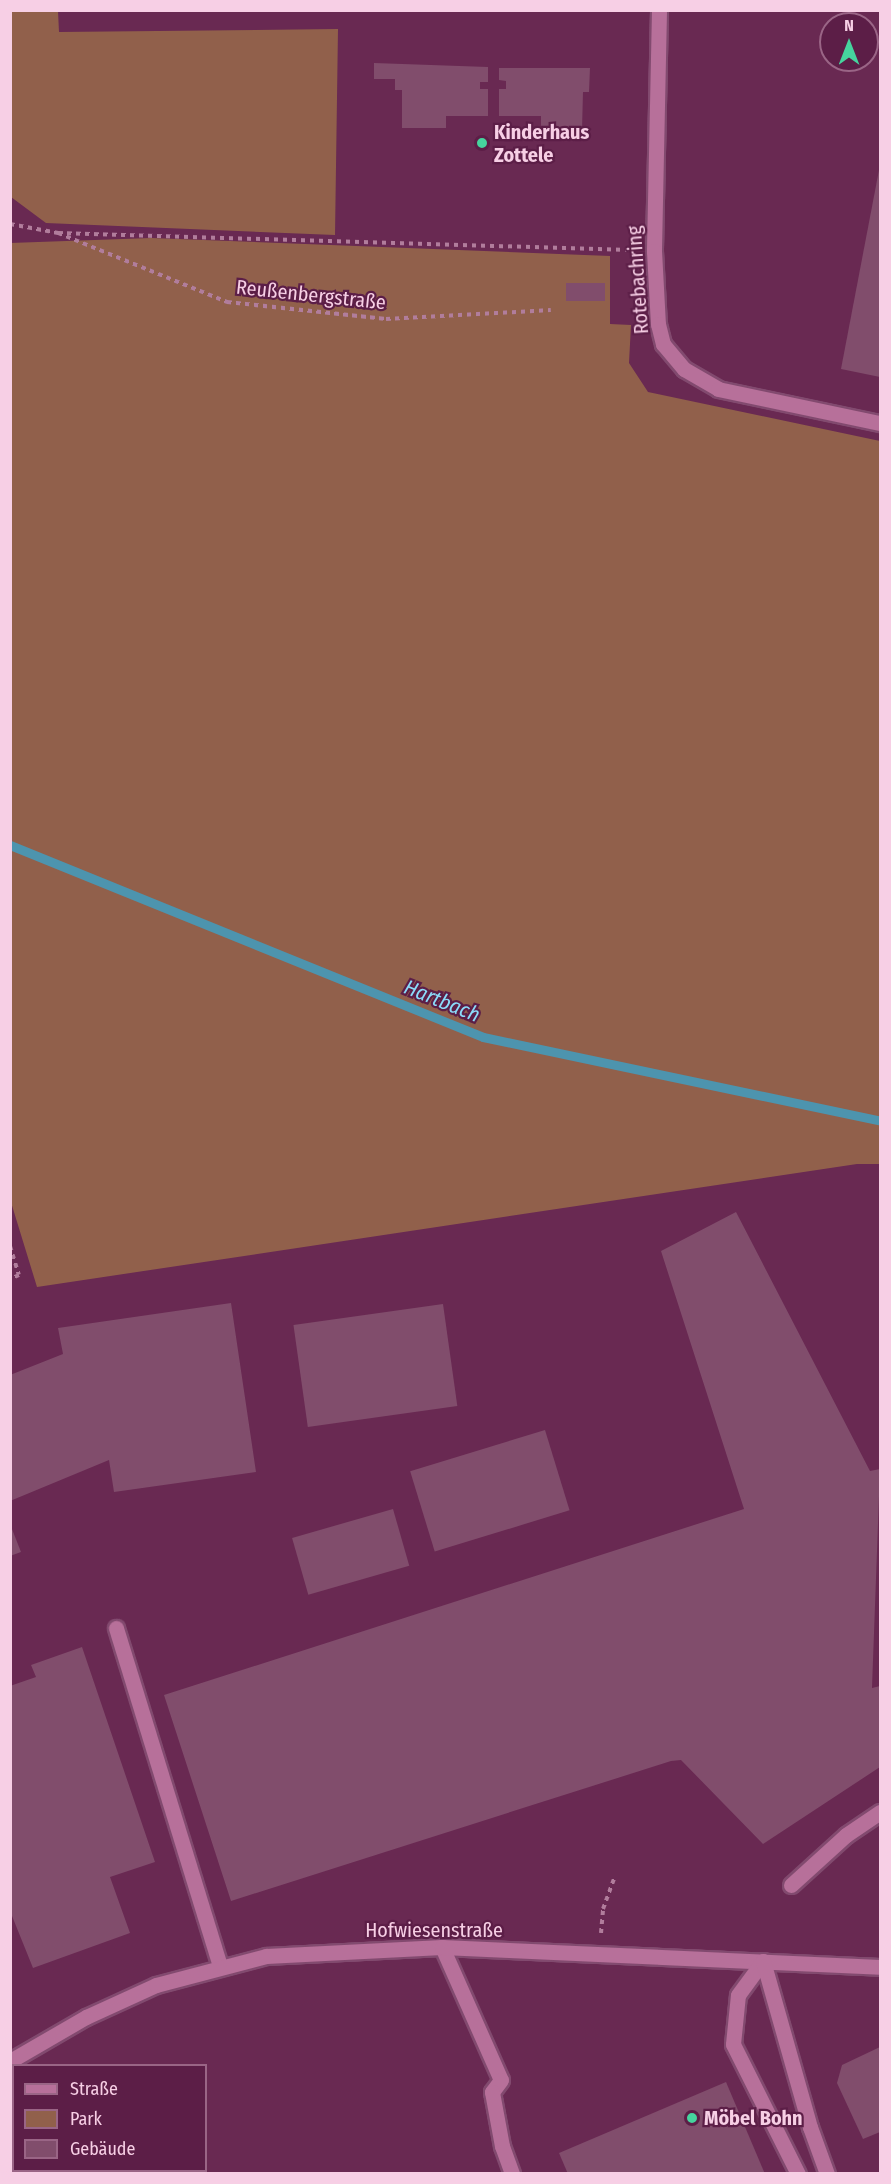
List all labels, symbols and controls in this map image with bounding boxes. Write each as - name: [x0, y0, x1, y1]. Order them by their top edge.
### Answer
- north arrow: [819, 12, 879, 72]
- text: N: [844, 16, 854, 35]
- place label: Kinderhaus Zottele: [494, 120, 589, 167]
- marker: Kinderhaus Zottele: [475, 136, 489, 150]
- street label: Rotebachring: [622, 225, 654, 335]
- street label: Reußenbergstraße: [235, 275, 387, 315]
- water label: Hartbach: [400, 974, 484, 1028]
- street label: Hofwiesenstraße: [365, 1918, 503, 1942]
- legend: [12, 2064, 207, 2172]
- text: Straße: [70, 2078, 118, 2100]
- place label: Möbel Bohn: [704, 2106, 803, 2130]
- text: Park: [70, 2108, 102, 2130]
- marker: Möbel Bohn: [685, 2111, 699, 2125]
- text: Gebäude: [70, 2138, 135, 2160]

